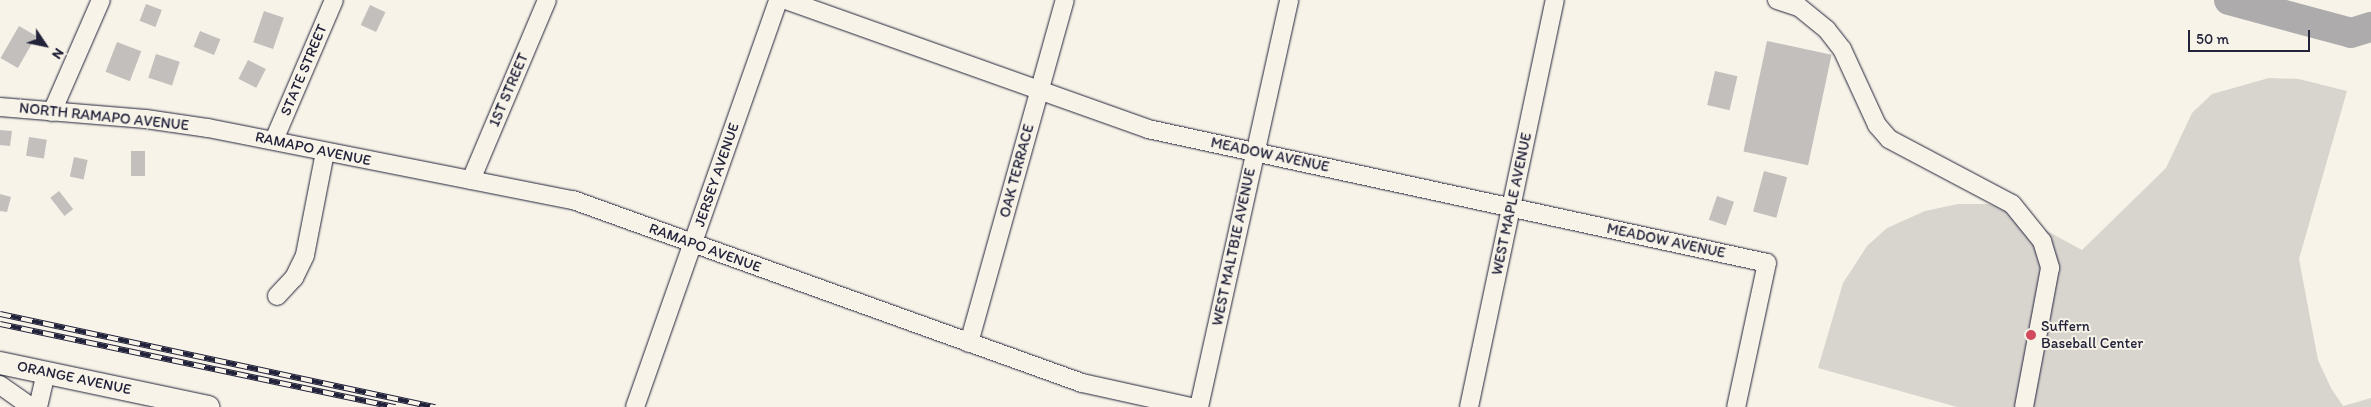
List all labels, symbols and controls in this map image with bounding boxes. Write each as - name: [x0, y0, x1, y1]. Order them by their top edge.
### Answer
- north arrow: [20, 20, 70, 70]
- scale bar: [2191, 20, 2314, 52]
- street label: STATE STREET: [277, 21, 331, 119]
- text: 50 m: [2196, 30, 2229, 48]
- text: N: [48, 45, 68, 62]
- street label: 1ST STREET: [485, 50, 533, 130]
- street label: NORTH RAMAPO AVENUE: [18, 99, 190, 135]
- street label: JERSEY AVENUE: [691, 121, 743, 229]
- street label: OAK TERRACE: [996, 122, 1038, 220]
- street label: RAMAPO AVENUE: [253, 128, 373, 170]
- street label: WEST MAPLE AVENUE: [1488, 131, 1536, 277]
- street label: MEADOW AVENUE: [1209, 134, 1331, 176]
- street label: WEST MALTBIE AVENUE: [1209, 168, 1259, 326]
- street label: RAMAPO AVENUE: [646, 219, 764, 277]
- street label: MEADOW AVENUE: [1605, 220, 1727, 262]
- place label: Suffern Baseball Center: [2041, 317, 2144, 352]
- marker: Suffern Baseball Center: [2025, 329, 2037, 341]
- street label: ORANGE AVENUE: [15, 357, 133, 399]

